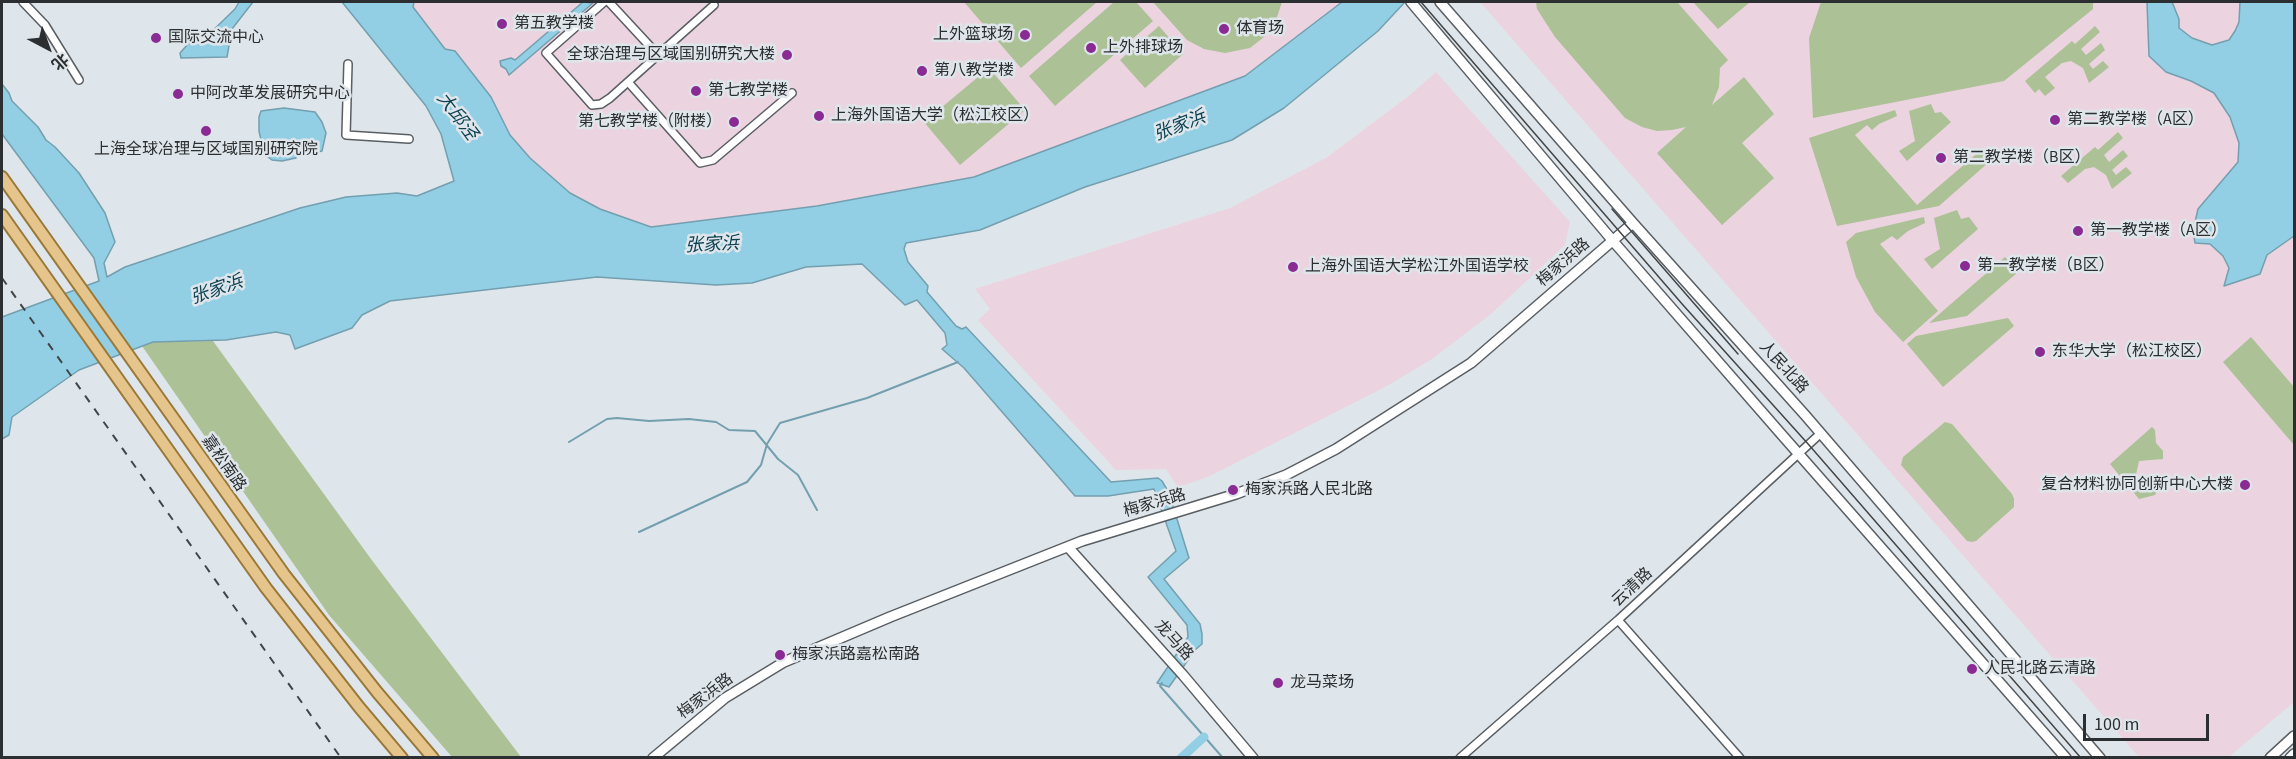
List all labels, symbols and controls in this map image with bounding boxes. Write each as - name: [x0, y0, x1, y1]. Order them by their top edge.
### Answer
- place label: 第五教学楼: [514, 14, 594, 34]
- marker: 第五教学楼: [495, 17, 509, 31]
- north arrow: [18, 18, 78, 78]
- place label: 体育场: [1236, 19, 1284, 39]
- marker: 体育场: [1217, 22, 1231, 36]
- place label: 上外篮球场: [933, 25, 1013, 45]
- place label: 国际交流中心: [168, 28, 264, 48]
- marker: 上外篮球场: [1018, 28, 1032, 42]
- marker: 国际交流中心: [149, 31, 163, 45]
- place label: 上外排球场: [1103, 38, 1183, 58]
- marker: 上外排球场: [1084, 41, 1098, 55]
- place label: 全球治理与区域国别研究大楼: [567, 45, 775, 65]
- text: 北: [47, 48, 73, 75]
- marker: 全球治理与区域国别研究大楼: [780, 48, 794, 62]
- place label: 第八教学楼: [934, 61, 1014, 81]
- marker: 第八教学楼: [915, 64, 929, 78]
- place label: 第七教学楼: [708, 81, 788, 101]
- place label: 中阿改革发展研究中心: [190, 84, 350, 104]
- marker: 第七教学楼: [689, 84, 703, 98]
- marker: 中阿改革发展研究中心: [171, 87, 185, 101]
- water label: 大邱泾: [431, 89, 481, 145]
- place label: 上海外国语大学（松江校区）: [831, 106, 1039, 126]
- water label: 张家浜: [1151, 107, 1209, 147]
- marker: 上海外国语大学（松江校区）: [812, 109, 826, 123]
- place label: 第二教学楼（A区）: [2067, 110, 2204, 130]
- place label: 第七教学楼（附楼）: [578, 112, 722, 132]
- marker: 第二教学楼（A区）: [2048, 113, 2062, 127]
- marker: 第七教学楼（附楼）: [727, 115, 741, 129]
- marker: 上海全球冶理与区域国别研究院: [199, 124, 213, 138]
- place label: 上海全球冶理与区域国别研究院: [94, 140, 318, 160]
- place label: 第二教学楼（B区）: [1953, 148, 2090, 168]
- marker: 第二教学楼（B区）: [1934, 151, 1948, 165]
- place label: 第一教学楼（A区）: [2090, 221, 2227, 241]
- marker: 第一教学楼（A区）: [2071, 224, 2085, 238]
- water label: 张家浜: [684, 234, 740, 258]
- street label: 梅家浜路: [1534, 235, 1594, 291]
- place label: 第一教学楼（B区）: [1977, 256, 2114, 276]
- place label: 上海外国语大学松江外国语学校: [1305, 257, 1529, 277]
- marker: 第一教学楼（B区）: [1958, 259, 1972, 273]
- marker: 上海外国语大学松江外国语学校: [1286, 260, 1300, 274]
- water label: 张家浜: [188, 272, 246, 310]
- street label: 人民北路: [1754, 338, 1812, 398]
- place label: 东华大学（松江校区）: [2052, 342, 2212, 362]
- marker: 东华大学（松江校区）: [2033, 345, 2047, 359]
- street label: 嘉松南路: [197, 432, 249, 496]
- place label: 复合材料协同创新中心大楼: [2041, 475, 2233, 495]
- marker: 复合材料协同创新中心大楼: [2238, 478, 2252, 492]
- place label: 梅家浜路人民北路: [1245, 480, 1373, 500]
- marker: 梅家浜路人民北路: [1226, 483, 1240, 497]
- street label: 梅家浜路: [1122, 486, 1188, 522]
- street label: 云清路: [1609, 565, 1657, 611]
- street label: 龙马路: [1150, 617, 1196, 665]
- place label: 梅家浜路嘉松南路: [792, 645, 920, 665]
- marker: 梅家浜路嘉松南路: [773, 648, 787, 662]
- place label: 人民北路云清路: [1984, 659, 2096, 679]
- marker: 人民北路云清路: [1965, 662, 1979, 676]
- street label: 梅家浜路: [675, 670, 737, 724]
- place label: 龙马菜场: [1290, 673, 1354, 693]
- marker: 龙马菜场: [1271, 676, 1285, 690]
- scale bar: [2086, 702, 2212, 740]
- text: 100 m: [2094, 712, 2139, 737]

